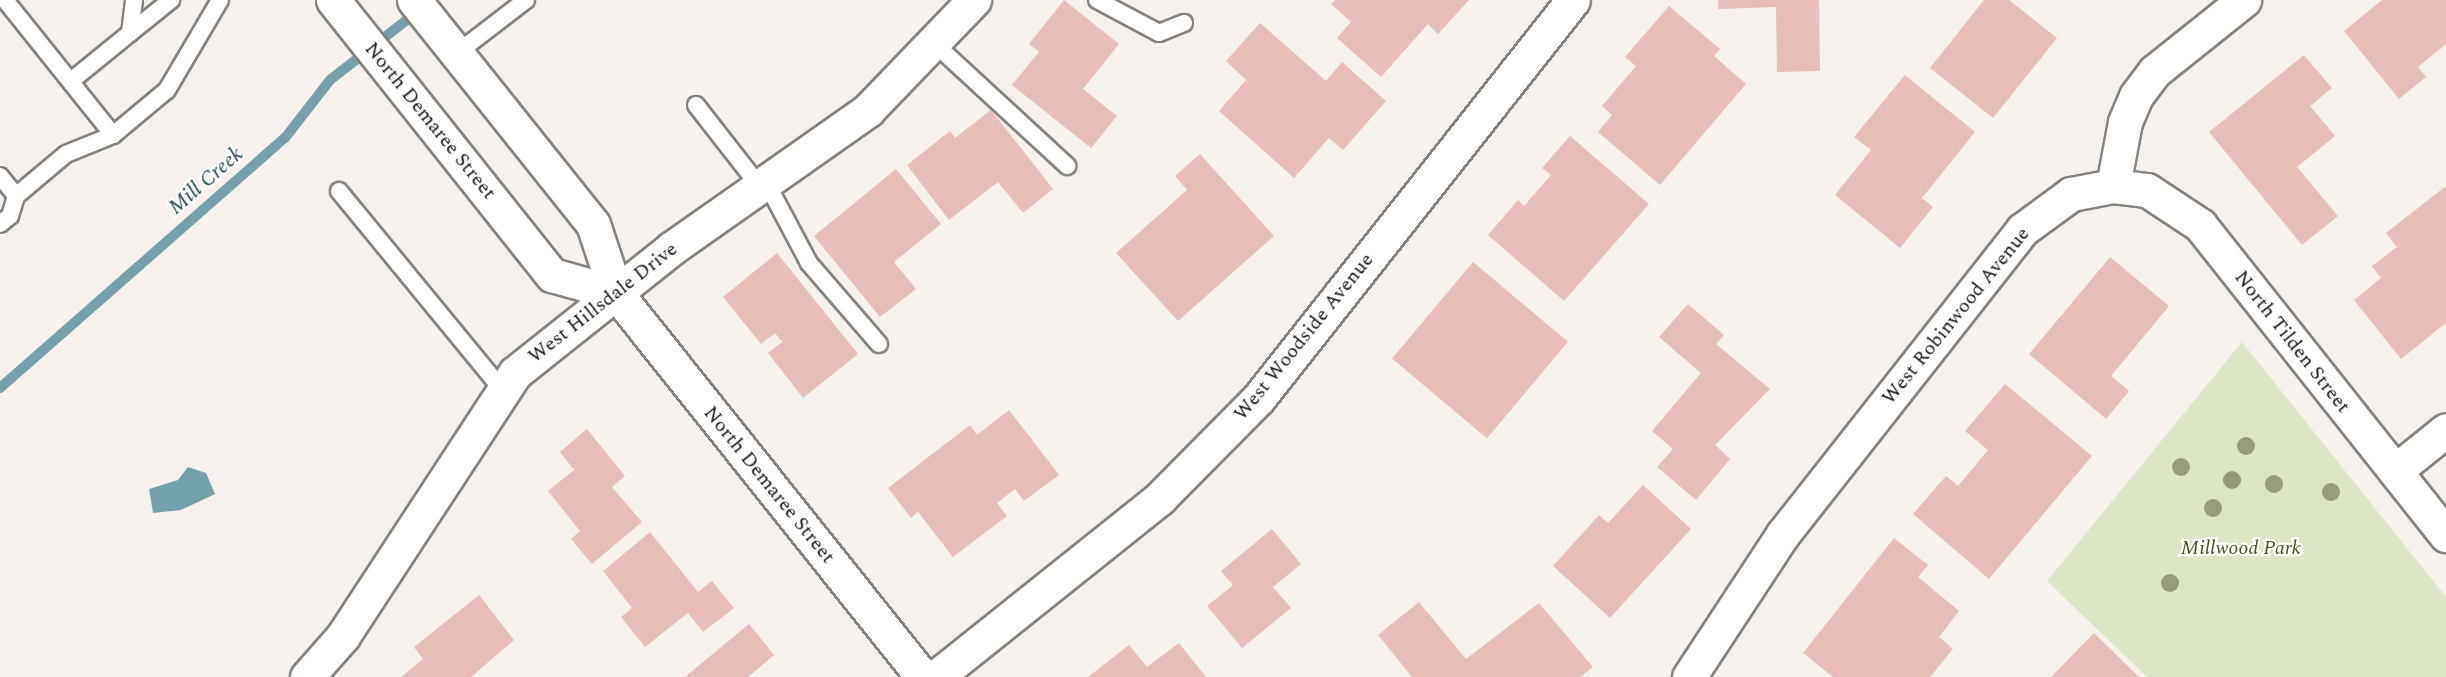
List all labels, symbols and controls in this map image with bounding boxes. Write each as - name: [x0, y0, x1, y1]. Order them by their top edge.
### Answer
- street label: North Demaree Street: [359, 38, 501, 204]
- water label: Mill Creek: [164, 142, 248, 220]
- street label: West Robinwood Avenue: [1877, 222, 2035, 410]
- street label: West Hillsdale Drive: [524, 237, 682, 369]
- street label: West Woodside Avenue: [1229, 248, 1379, 426]
- street label: North Tilden Street: [2229, 266, 2355, 418]
- street label: North Demaree Street: [698, 402, 840, 568]
- park label: Millwood Park: [2181, 536, 2301, 560]

